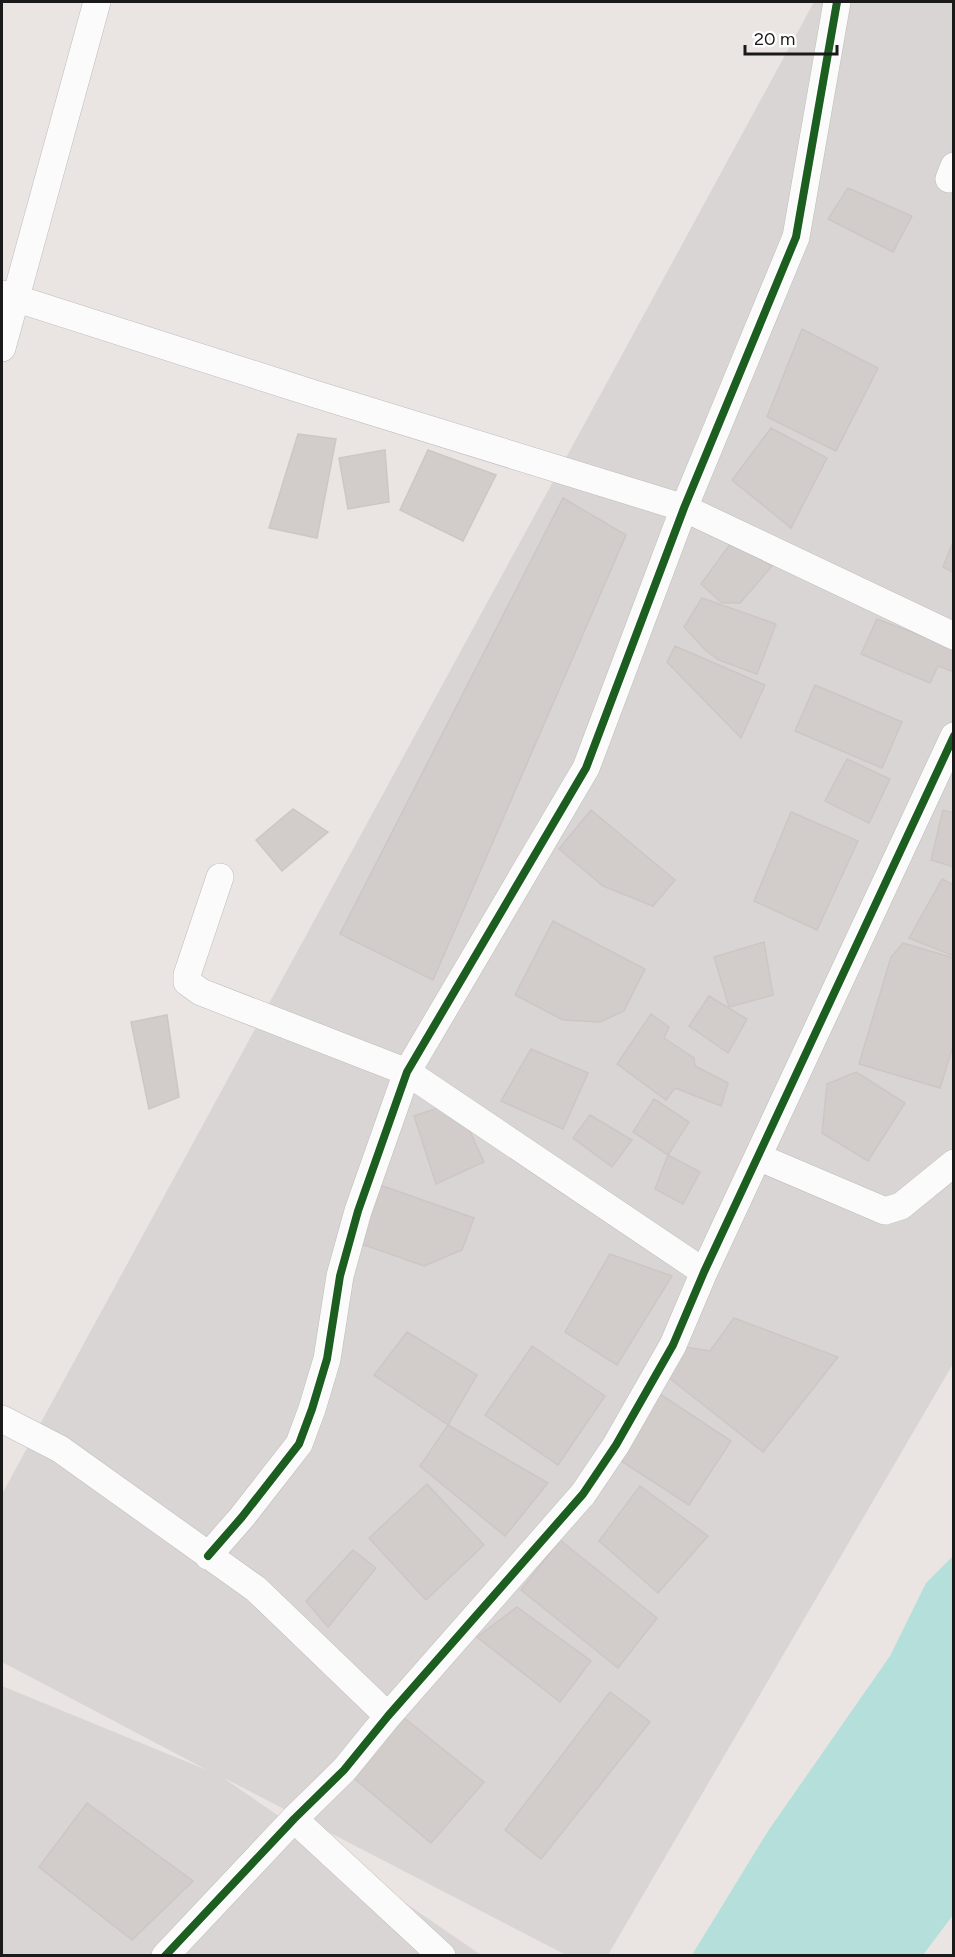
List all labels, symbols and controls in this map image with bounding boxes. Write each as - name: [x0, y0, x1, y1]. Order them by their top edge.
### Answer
- scale bar: [745, 18, 836, 56]
- text: 20 m: [754, 28, 795, 50]

